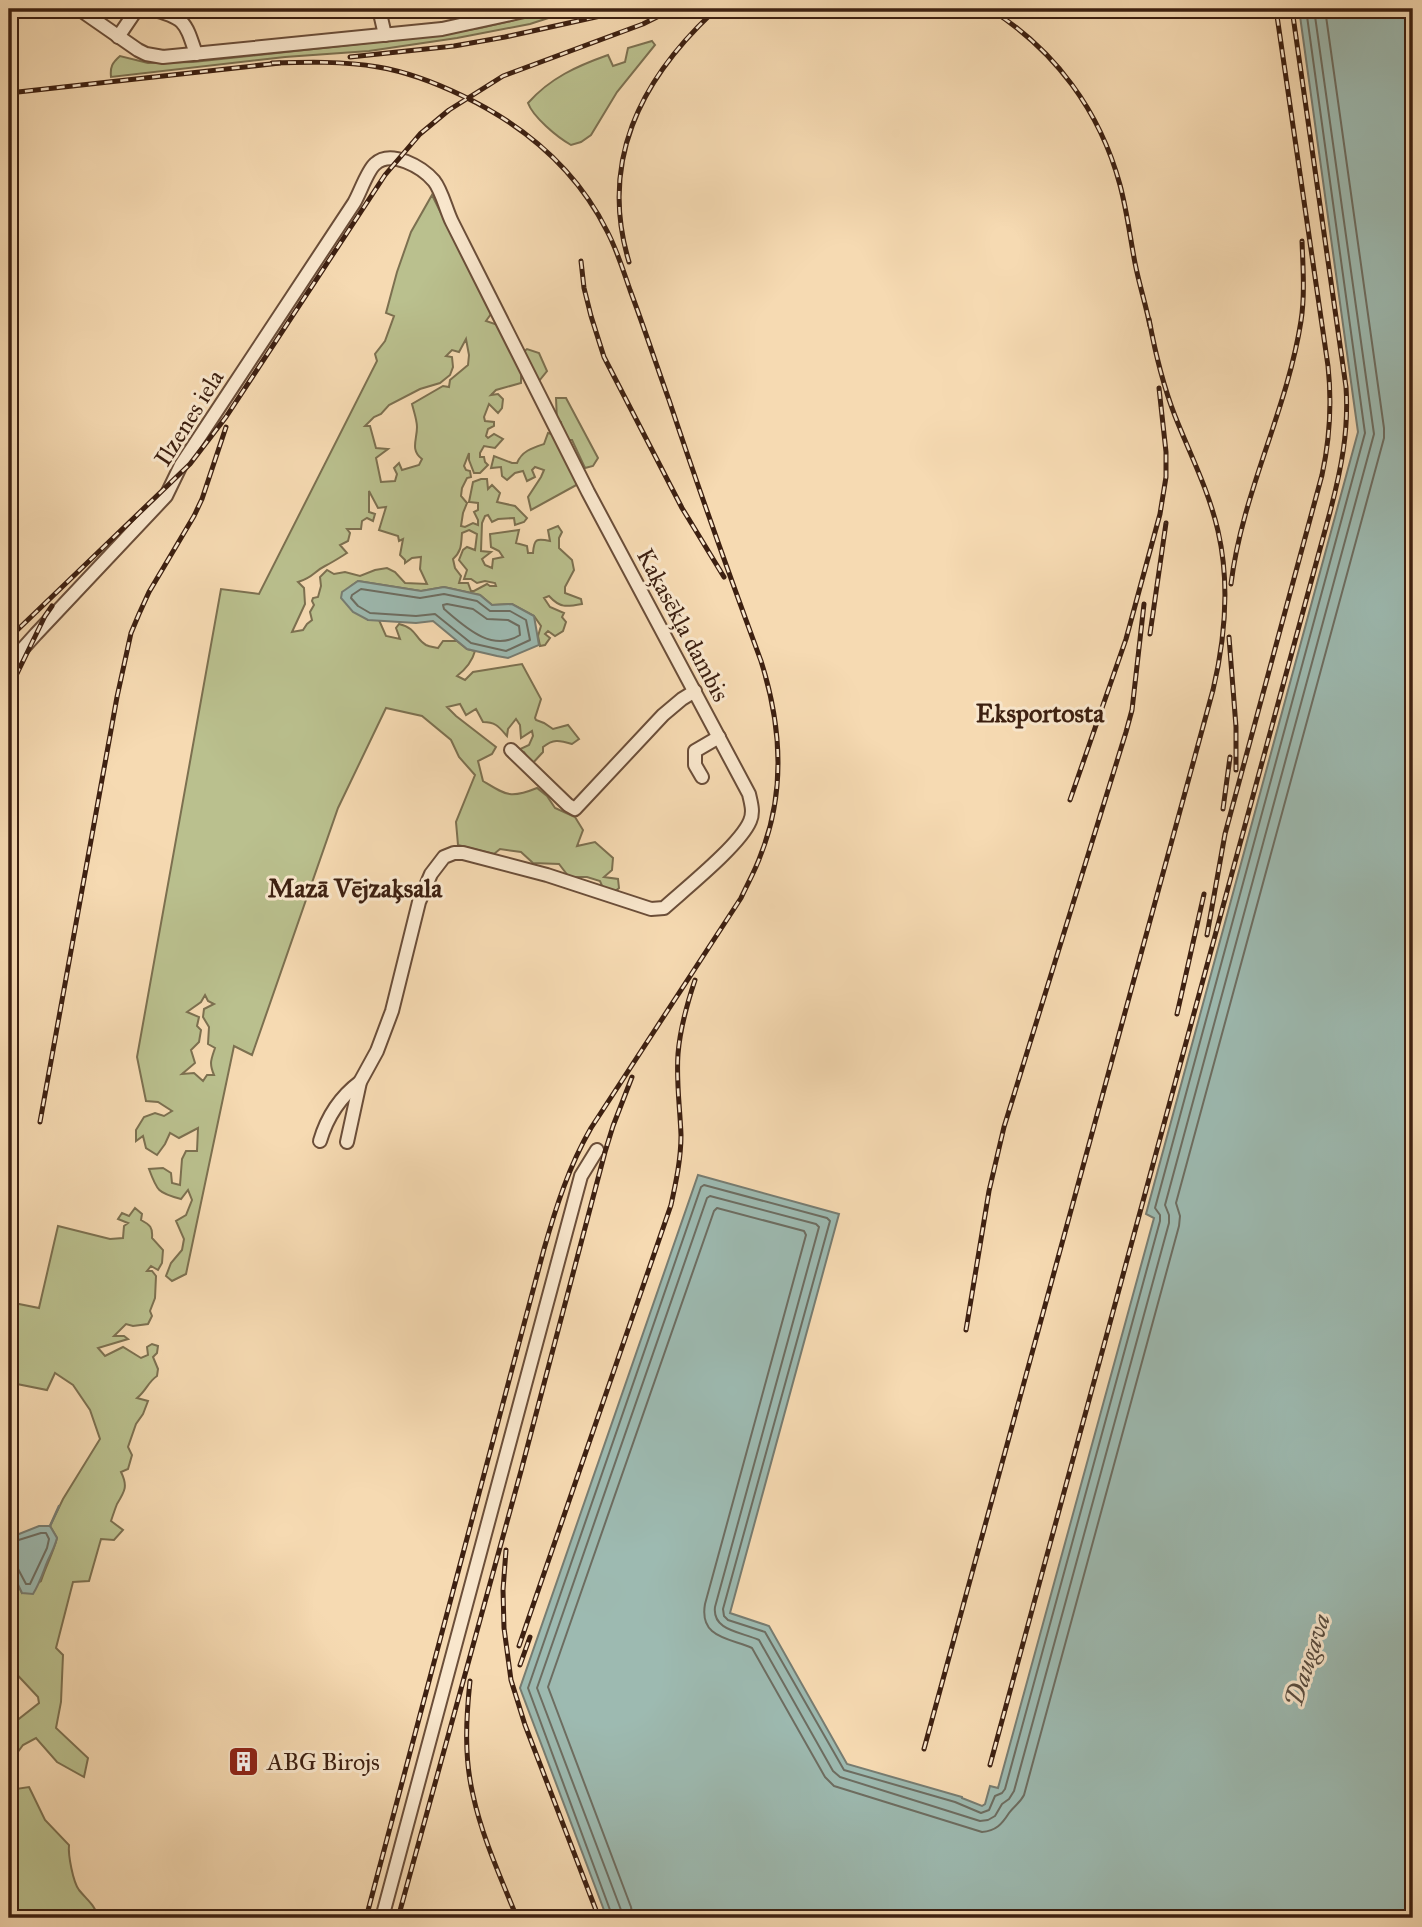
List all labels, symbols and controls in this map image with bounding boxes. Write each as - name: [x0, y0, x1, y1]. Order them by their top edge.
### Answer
- street label: Ilzenes iela: [148, 364, 231, 472]
- street label: Kaķasēkļa dambis: [630, 543, 736, 707]
- district label: Eksportosta: [976, 697, 1105, 729]
- district label: Mazā Vējzaķsala: [268, 872, 443, 904]
- water label: Daugava: [1277, 1609, 1337, 1711]
- building icon: ABG Birojs: [227, 1745, 261, 1779]
- place label: ABG Birojs: [266, 1747, 380, 1777]

